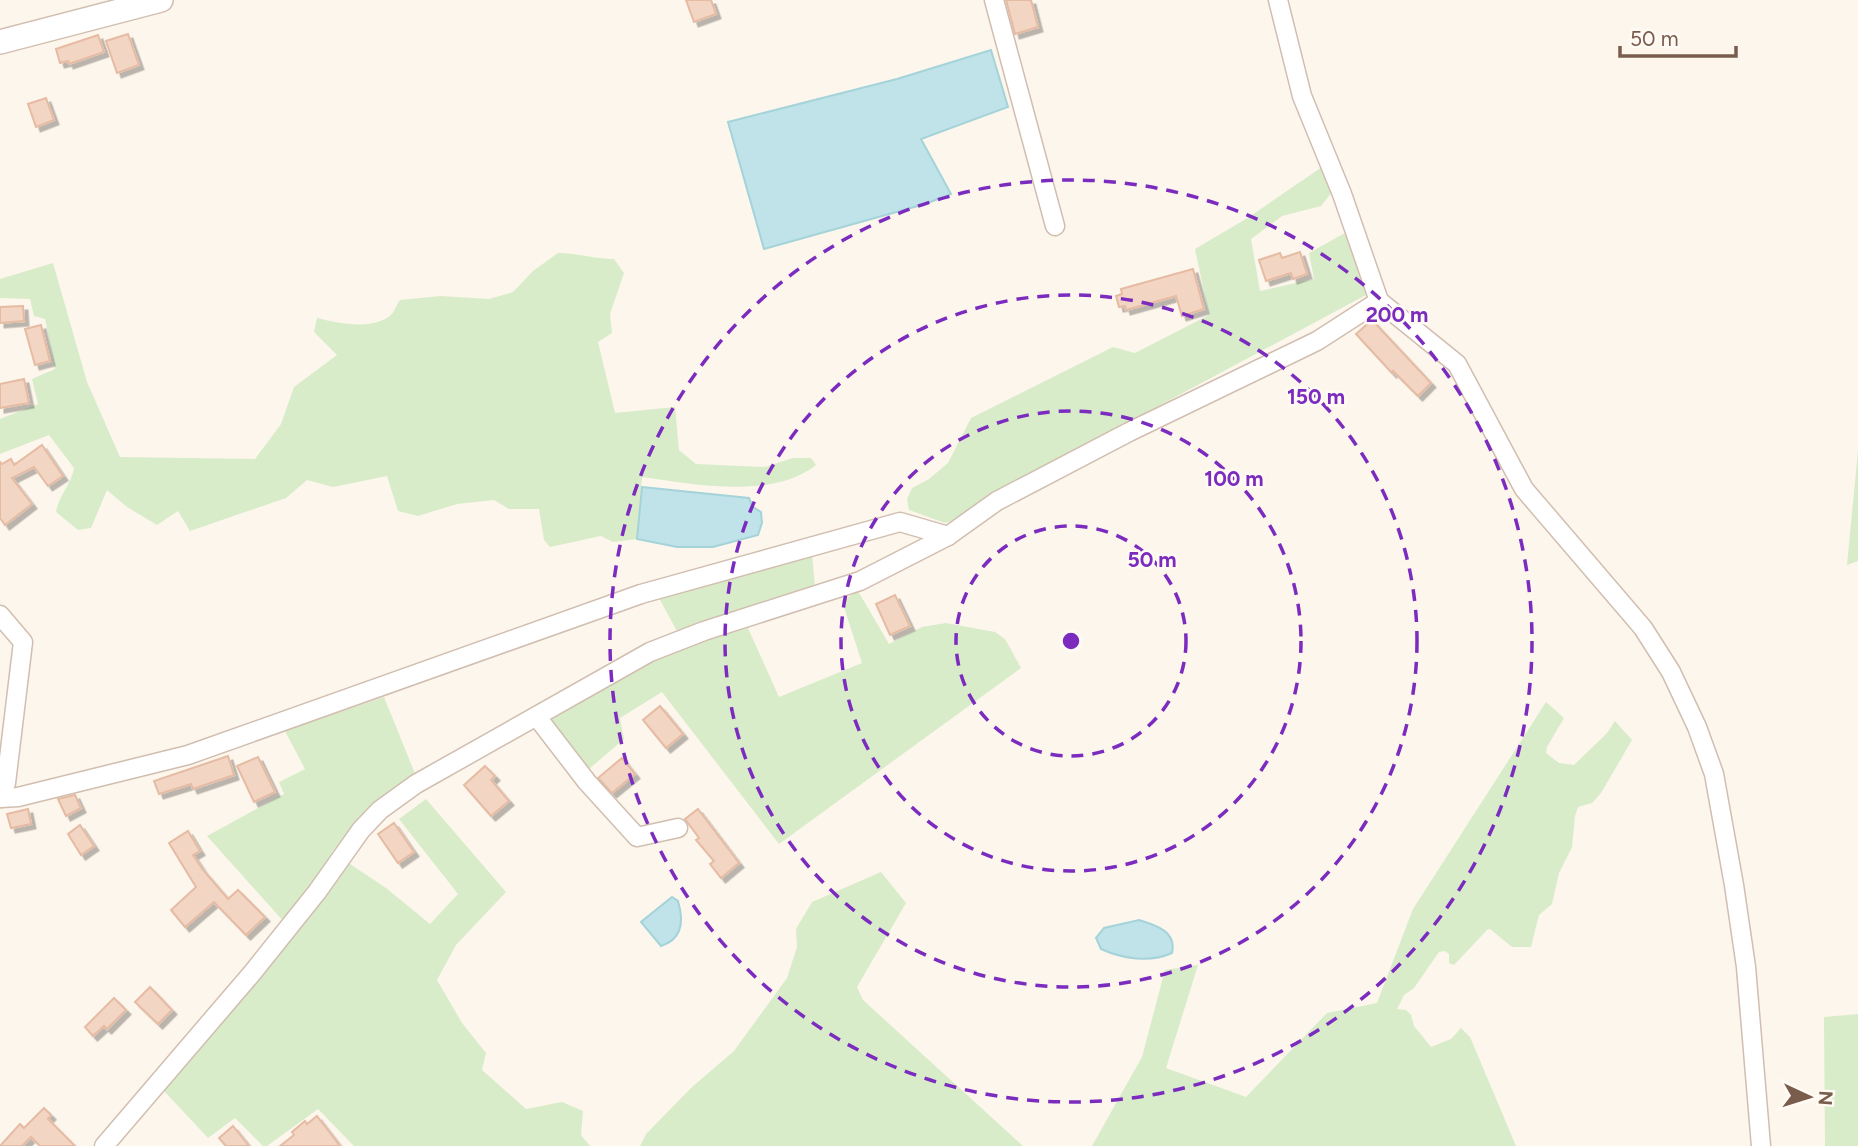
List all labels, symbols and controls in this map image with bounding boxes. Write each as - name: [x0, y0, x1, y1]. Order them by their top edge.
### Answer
- scale bar: [1620, 14, 1736, 58]
- text: 50 m: [1630, 26, 1679, 51]
- text: 200 m: [1366, 302, 1428, 327]
- text: 150 m: [1287, 384, 1345, 409]
- text: 100 m: [1204, 466, 1264, 491]
- text: 50 m: [1127, 547, 1177, 572]
- centre of rings: [1059, 629, 1083, 653]
- north arrow: [1774, 1062, 1844, 1132]
- text: N: [1813, 1090, 1837, 1106]

